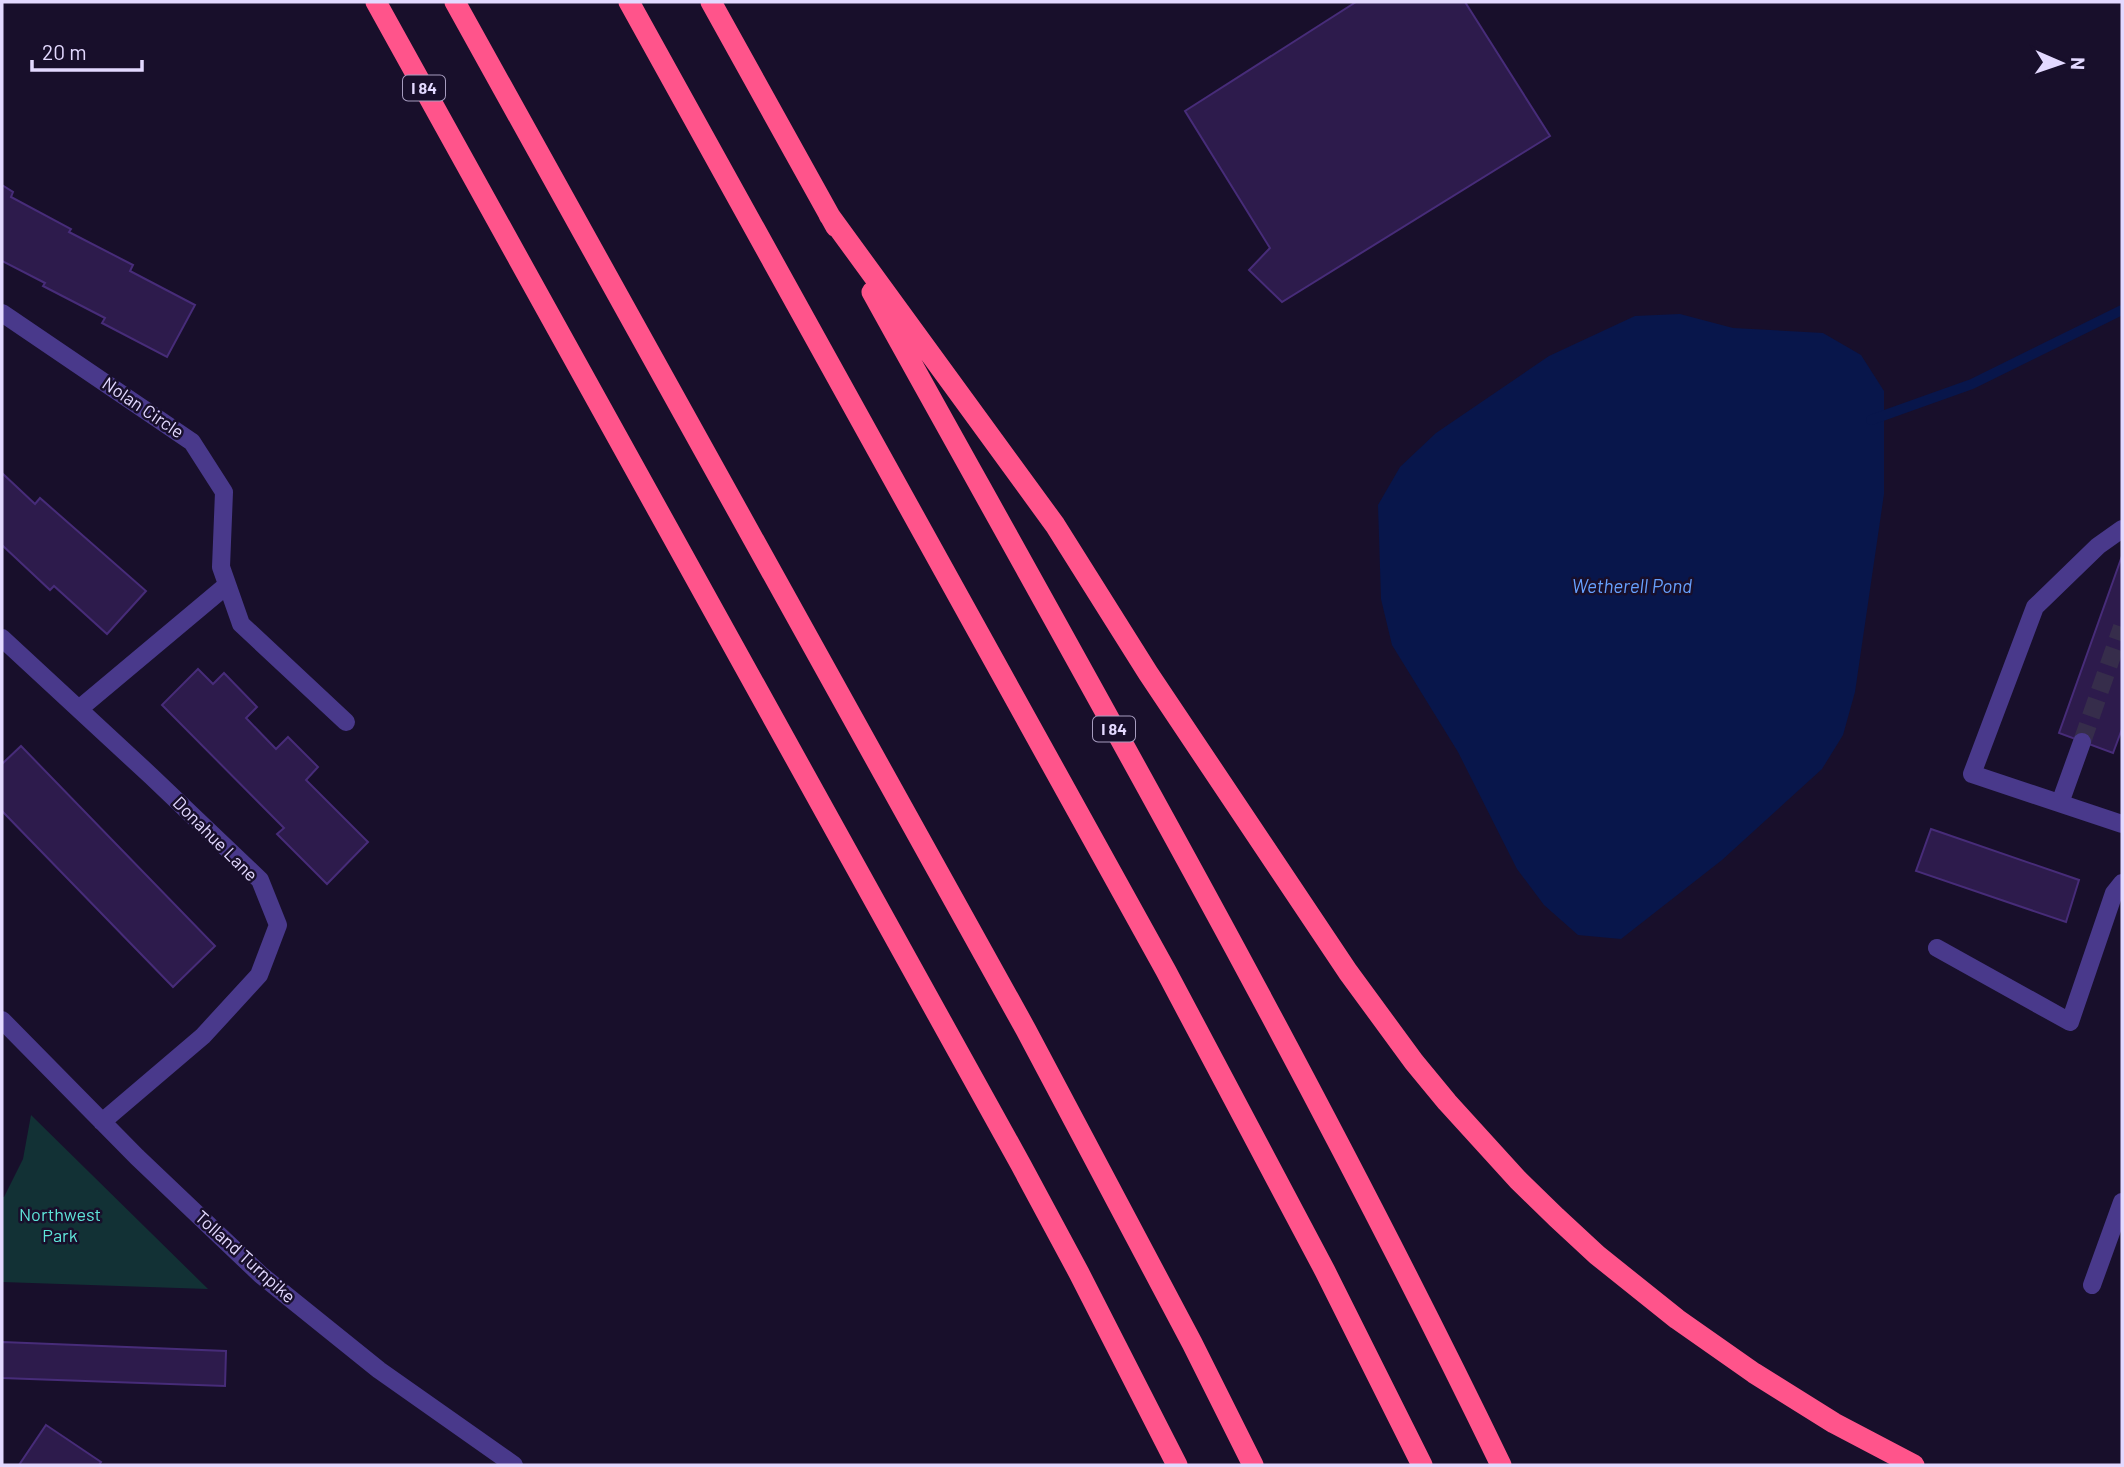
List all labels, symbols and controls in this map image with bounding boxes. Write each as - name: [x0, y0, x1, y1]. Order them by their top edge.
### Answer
- scale bar: [32, 28, 142, 72]
- north arrow: [2026, 28, 2096, 98]
- text: 20 m: [42, 39, 87, 64]
- text: N: [2067, 57, 2090, 70]
- road number: I 84: [403, 76, 445, 100]
- street label: Nolan Circle: [99, 372, 189, 442]
- water label: Wetherell Pond: [1572, 574, 1692, 597]
- road number: I 84: [1093, 716, 1135, 742]
- street label: Donahue Lane: [169, 791, 263, 885]
- park label: Northwest Park: [19, 1203, 101, 1246]
- street label: Tolland Turnpike: [191, 1205, 300, 1307]

